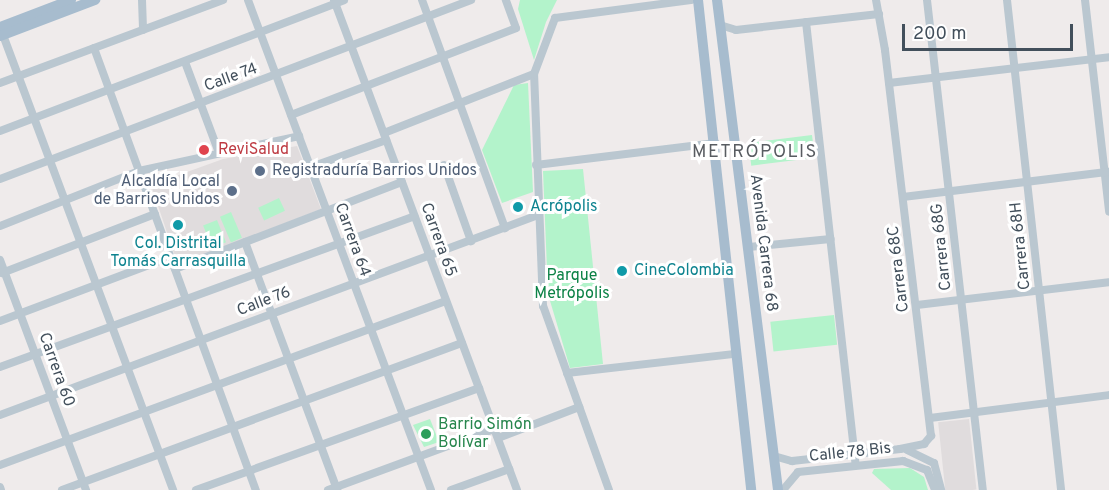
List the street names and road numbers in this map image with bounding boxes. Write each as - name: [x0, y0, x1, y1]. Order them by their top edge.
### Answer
- street label: Calle 74: [201, 59, 261, 97]
- street label: Avenida Carrera 68: [745, 173, 781, 313]
- street label: Carrera 64: [330, 200, 374, 280]
- street label: Carrera 65: [416, 200, 460, 280]
- street label: Carrera 68H: [1007, 201, 1035, 291]
- street label: Carrera 68G: [928, 202, 956, 292]
- street label: Carrera 68C: [884, 224, 914, 314]
- street label: Calle 76: [234, 283, 294, 321]
- street label: Carrera 60: [34, 330, 78, 410]
- street label: Calle 78 Bis: [808, 439, 892, 467]

